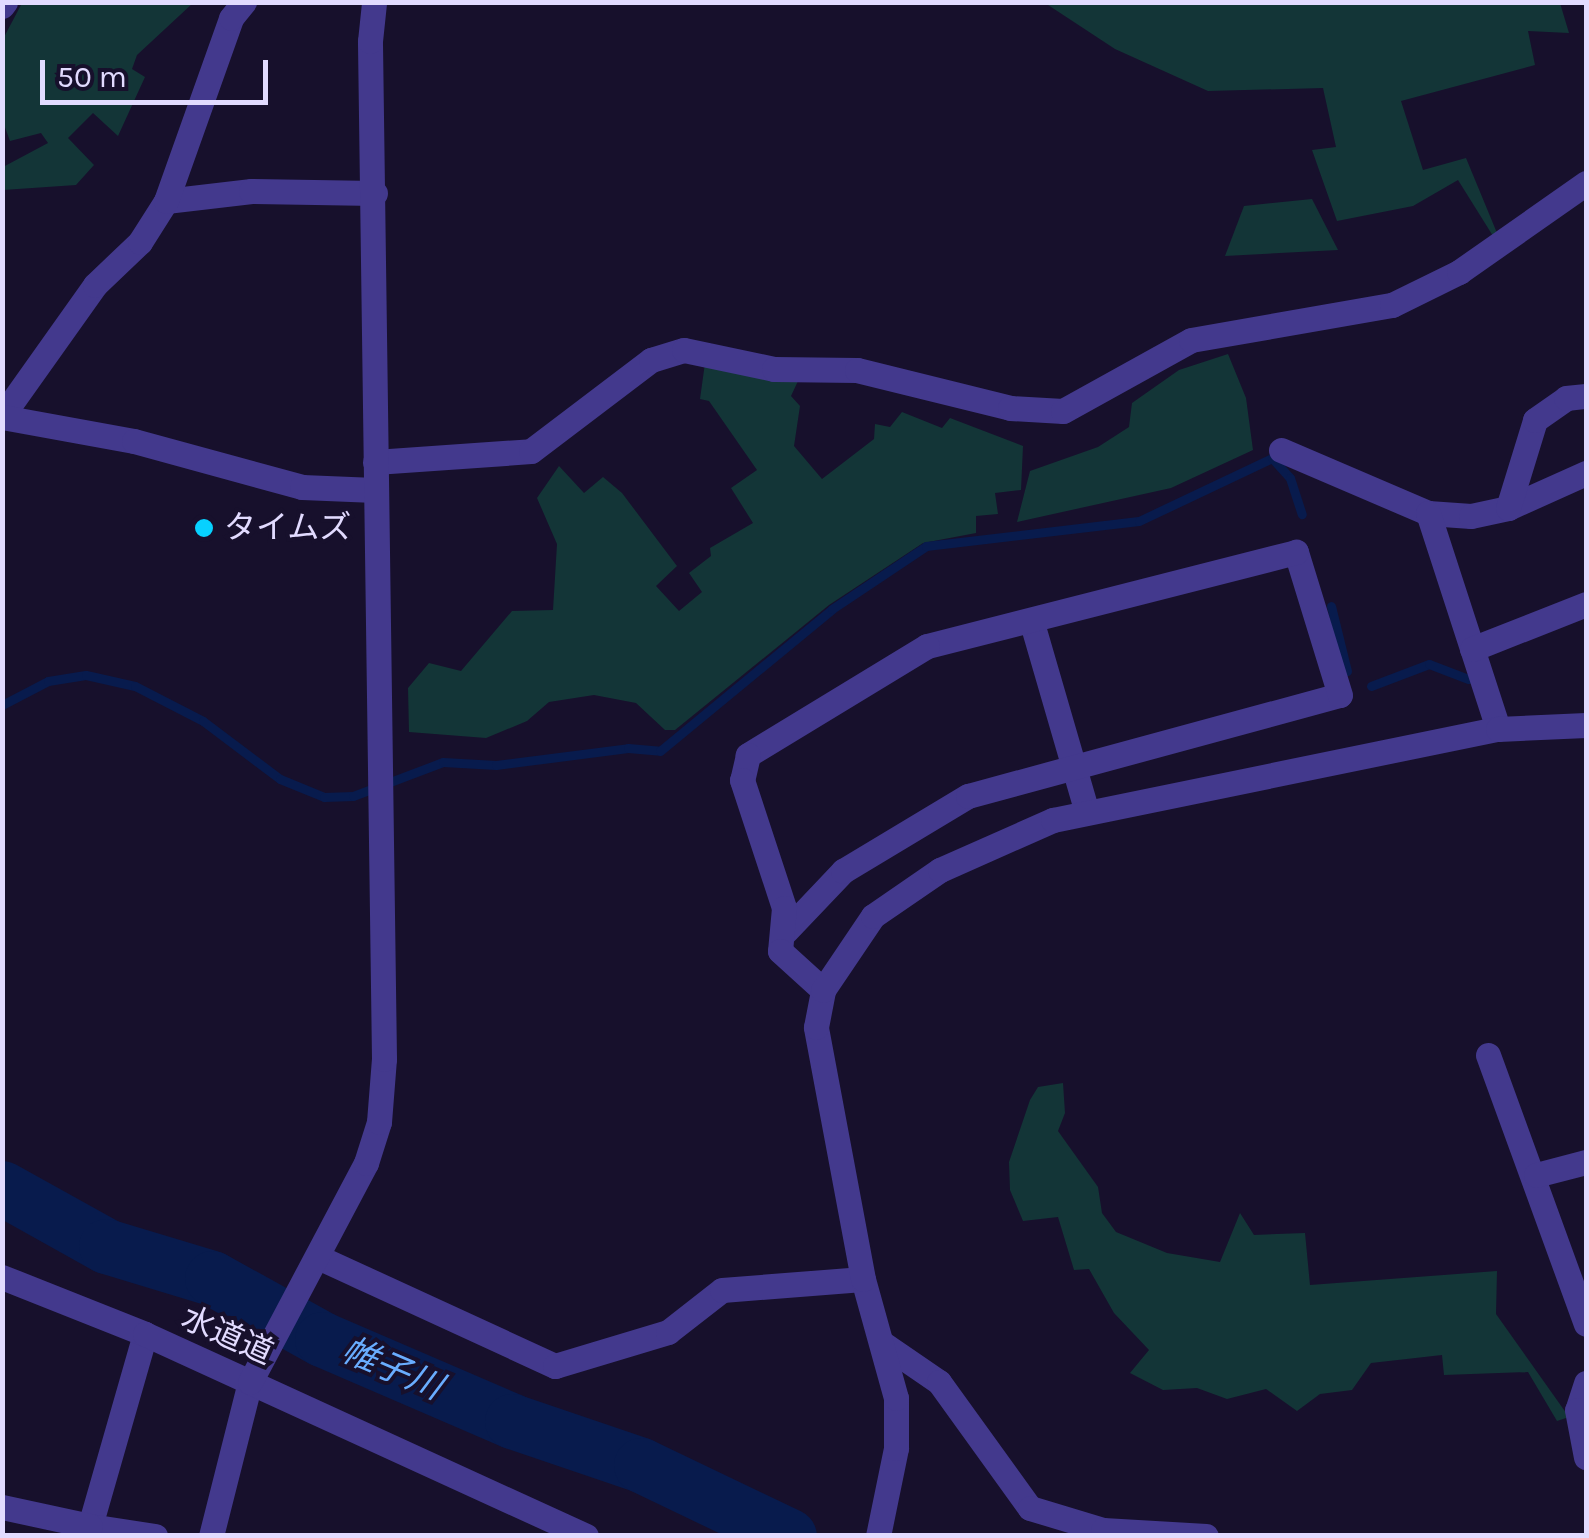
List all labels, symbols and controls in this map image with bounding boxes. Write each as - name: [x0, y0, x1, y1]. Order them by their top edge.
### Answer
- scale bar: [45, 40, 272, 102]
- text: 50 m: [57, 59, 127, 95]
- place label: タイムズ: [224, 509, 352, 547]
- marker: タイムズ: [193, 517, 215, 539]
- street label: 水道道: [175, 1299, 279, 1373]
- water label: 帷子川: [335, 1329, 449, 1409]

